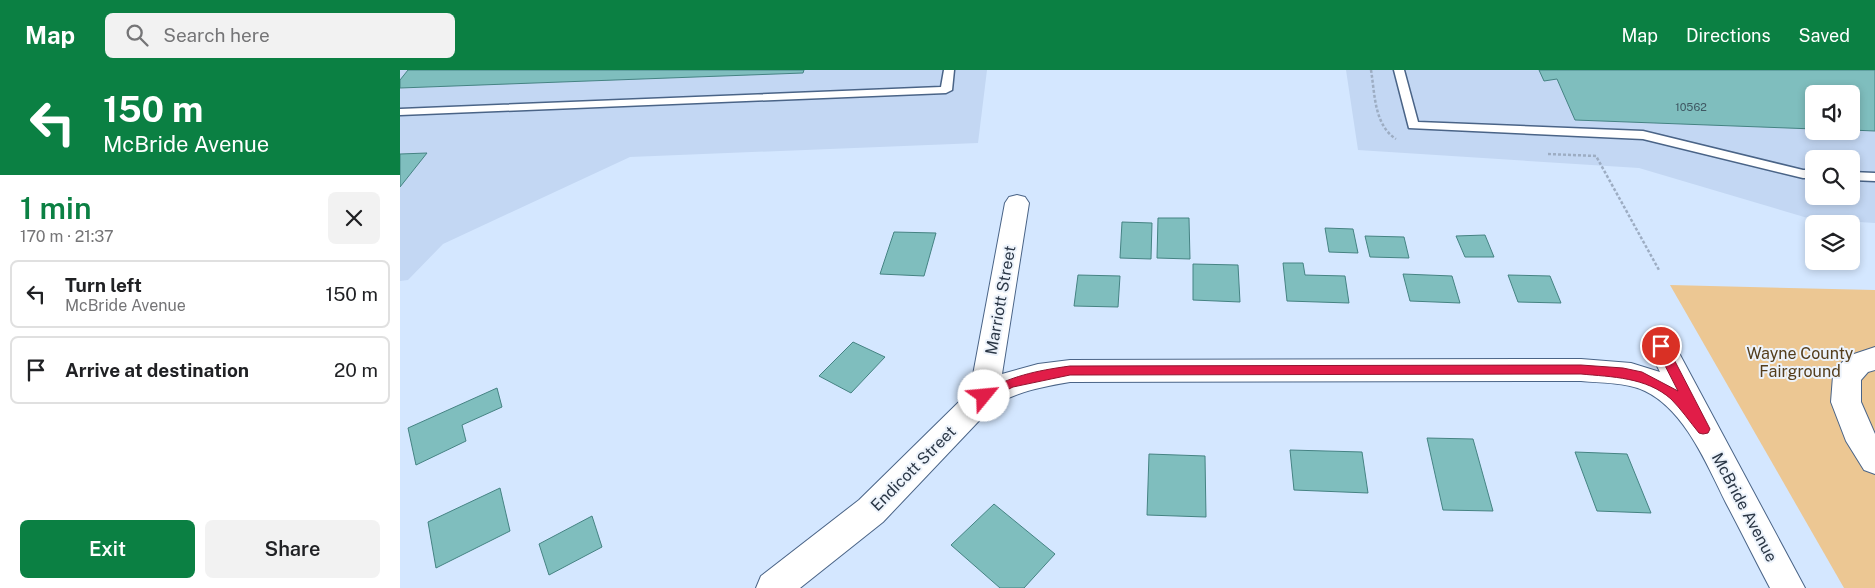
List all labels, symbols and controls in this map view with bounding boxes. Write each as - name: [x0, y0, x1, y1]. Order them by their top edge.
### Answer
- search box: [105, 13, 455, 58]
- text: Map: [25, 21, 75, 49]
- icon: search: [123, 21, 151, 49]
- text: Search here: [163, 24, 270, 46]
- text: Map: [1621, 25, 1658, 46]
- text: Directions: [1686, 25, 1771, 46]
- text: Saved: [1799, 25, 1850, 46]
- map controls: [1805, 85, 1860, 270]
- button: sound: [1805, 85, 1860, 140]
- text: 150 m: [103, 89, 203, 130]
- icon: left: [20, 90, 85, 155]
- house number: 10562: [1675, 101, 1707, 113]
- text: McBride Avenue: [103, 131, 269, 157]
- button: search: [1805, 150, 1860, 205]
- text: 1 min: [20, 190, 91, 226]
- button: close: [328, 192, 380, 244]
- button: layers: [1805, 215, 1860, 270]
- text: 170 m · 21:37: [20, 227, 114, 246]
- street label: Marriott Street: [982, 244, 1019, 356]
- text: Turn left: [65, 274, 142, 296]
- icon: left: [22, 280, 50, 308]
- text: 150 m: [325, 283, 378, 305]
- text: McBride Avenue: [65, 296, 186, 315]
- pin: [1640, 325, 1682, 367]
- icon: arrive: [1647, 332, 1675, 360]
- park label: Wayne County Fairground: [1747, 344, 1854, 381]
- icon: arrive: [22, 356, 50, 384]
- text: Arrive at destination: [65, 359, 249, 381]
- text: 20 m: [334, 359, 378, 381]
- position arrow: [957, 369, 1009, 421]
- street label: Endicott Street: [867, 422, 960, 515]
- street label: McBride Avenue: [1708, 449, 1781, 565]
- button: Exit: [20, 520, 195, 578]
- button: Share: [205, 520, 380, 578]

